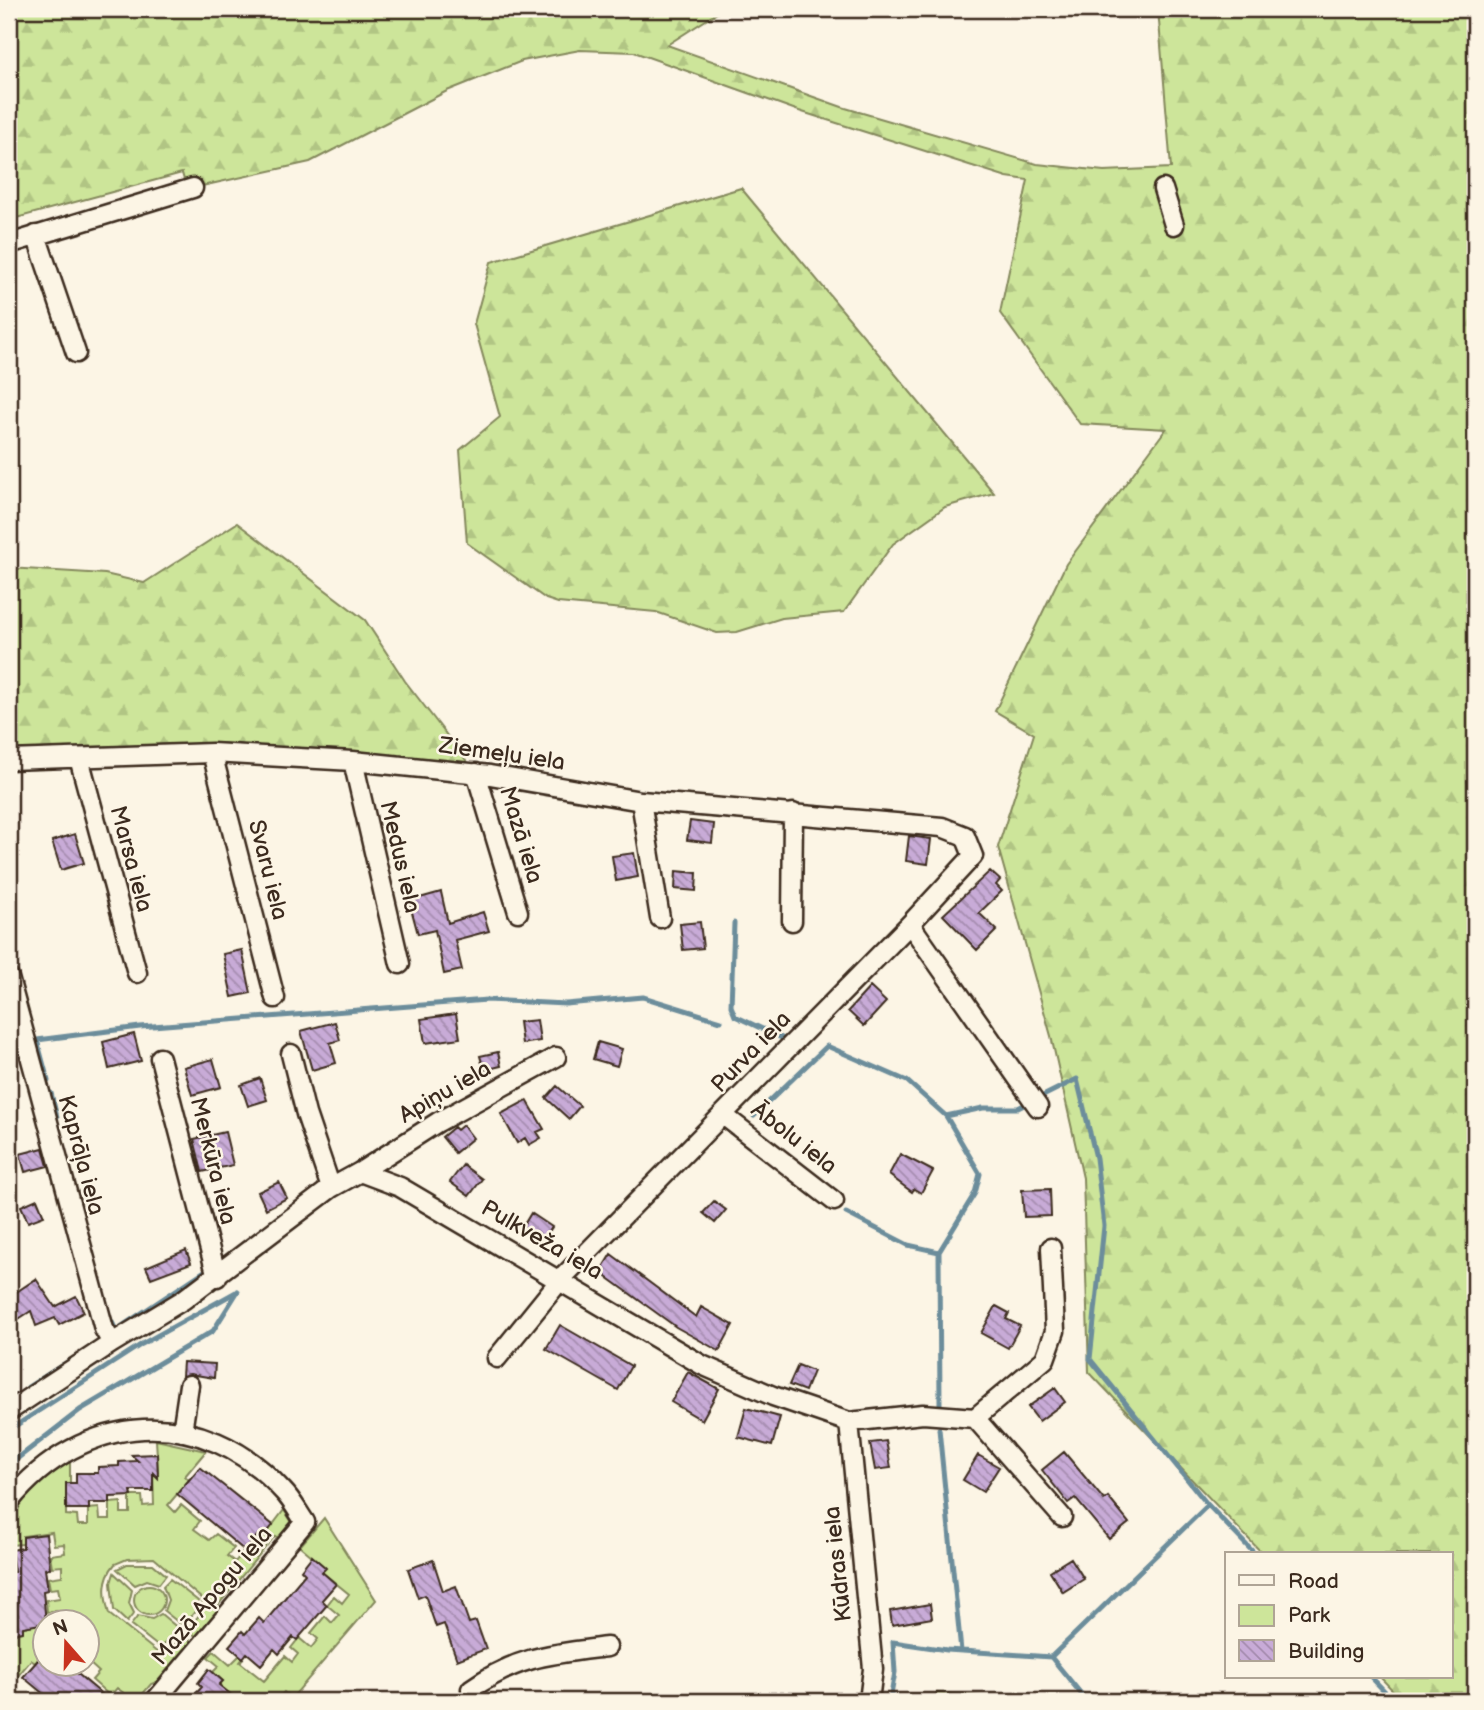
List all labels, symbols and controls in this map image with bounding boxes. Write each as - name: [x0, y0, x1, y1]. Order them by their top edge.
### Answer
- street label: Ziemeļu iela: [436, 731, 567, 777]
- street label: Mazā iela: [493, 783, 549, 887]
- street label: Medus iela: [374, 798, 426, 916]
- street label: Marsa iela: [103, 803, 159, 915]
- street label: Svaru iela: [242, 817, 294, 923]
- street label: Purva iela: [705, 1005, 797, 1099]
- street label: Apiņu iela: [394, 1054, 496, 1130]
- street label: Kaprāļa iela: [52, 1092, 110, 1218]
- street label: Merkūra iela: [184, 1094, 242, 1228]
- street label: Ābolu iela: [745, 1096, 843, 1180]
- street label: Pulkveža iela: [476, 1194, 608, 1286]
- street label: Kūdras iela: [818, 1505, 858, 1623]
- street label: Mazā Apogu iela: [146, 1521, 278, 1671]
- legend: [1225, 1552, 1452, 1678]
- text: Road: [1288, 1569, 1339, 1594]
- text: Park: [1288, 1603, 1331, 1628]
- north arrow: [32, 1608, 102, 1678]
- text: N: [50, 1615, 71, 1642]
- text: Building: [1288, 1639, 1364, 1664]

